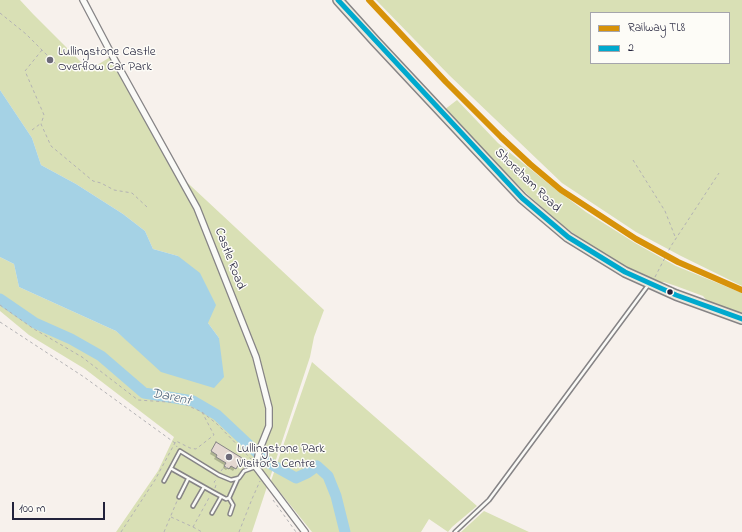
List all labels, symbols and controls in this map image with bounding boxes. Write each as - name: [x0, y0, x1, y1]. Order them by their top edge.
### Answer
- legend: [590, 12, 730, 64]
- text: Railway TL8: [628, 19, 685, 37]
- text: 2: [628, 39, 634, 57]
- place label: Lullingstone Castle Overflow Car Park: [58, 45, 156, 76]
- marker: Lullingstone Castle Overflow Car Park: [45, 55, 55, 65]
- street label: Shoreham Road: [491, 146, 563, 216]
- street label: Castle Road: [210, 226, 248, 292]
- unlabelled marker: [665, 287, 675, 297]
- water label: Darent: [150, 386, 192, 410]
- place label: Lullingstone Park Visitor's Centre: [237, 442, 325, 473]
- marker: Lullingstone Park Visitor's Centre: [224, 452, 234, 462]
- scale bar: [14, 494, 107, 520]
- text: 100 m: [19, 500, 46, 518]

